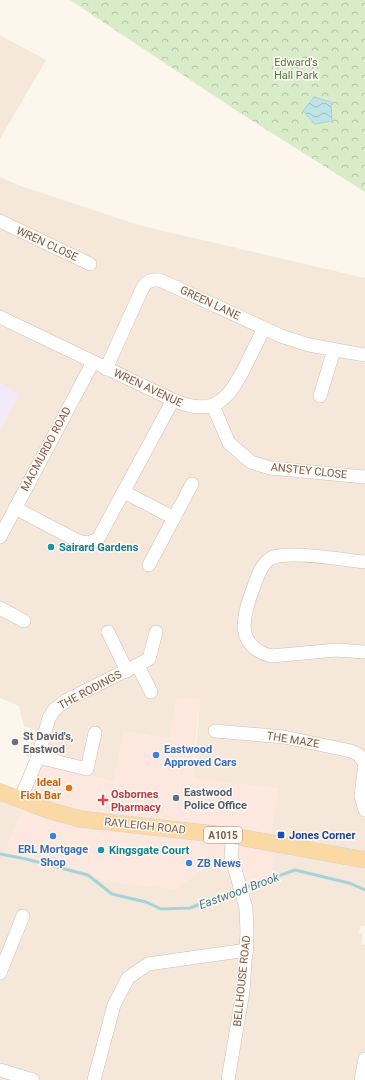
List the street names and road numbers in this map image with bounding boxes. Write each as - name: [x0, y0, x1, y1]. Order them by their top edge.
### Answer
- street label: WREN CLOSE: [14, 224, 80, 264]
- street label: GREEN LANE: [178, 283, 242, 323]
- street label: WREN AVENUE: [111, 366, 185, 410]
- street label: MACMURDO ROAD: [18, 405, 74, 493]
- street label: ANSTEY CLOSE: [270, 461, 348, 481]
- street label: THE RODINGS: [56, 668, 124, 712]
- street label: THE MAZE: [266, 729, 320, 751]
- street label: RAYLEIGH ROAD: [104, 815, 186, 837]
- road number: A1015: [204, 827, 242, 843]
- street label: BELLHOUSE ROAD: [231, 935, 253, 1027]

